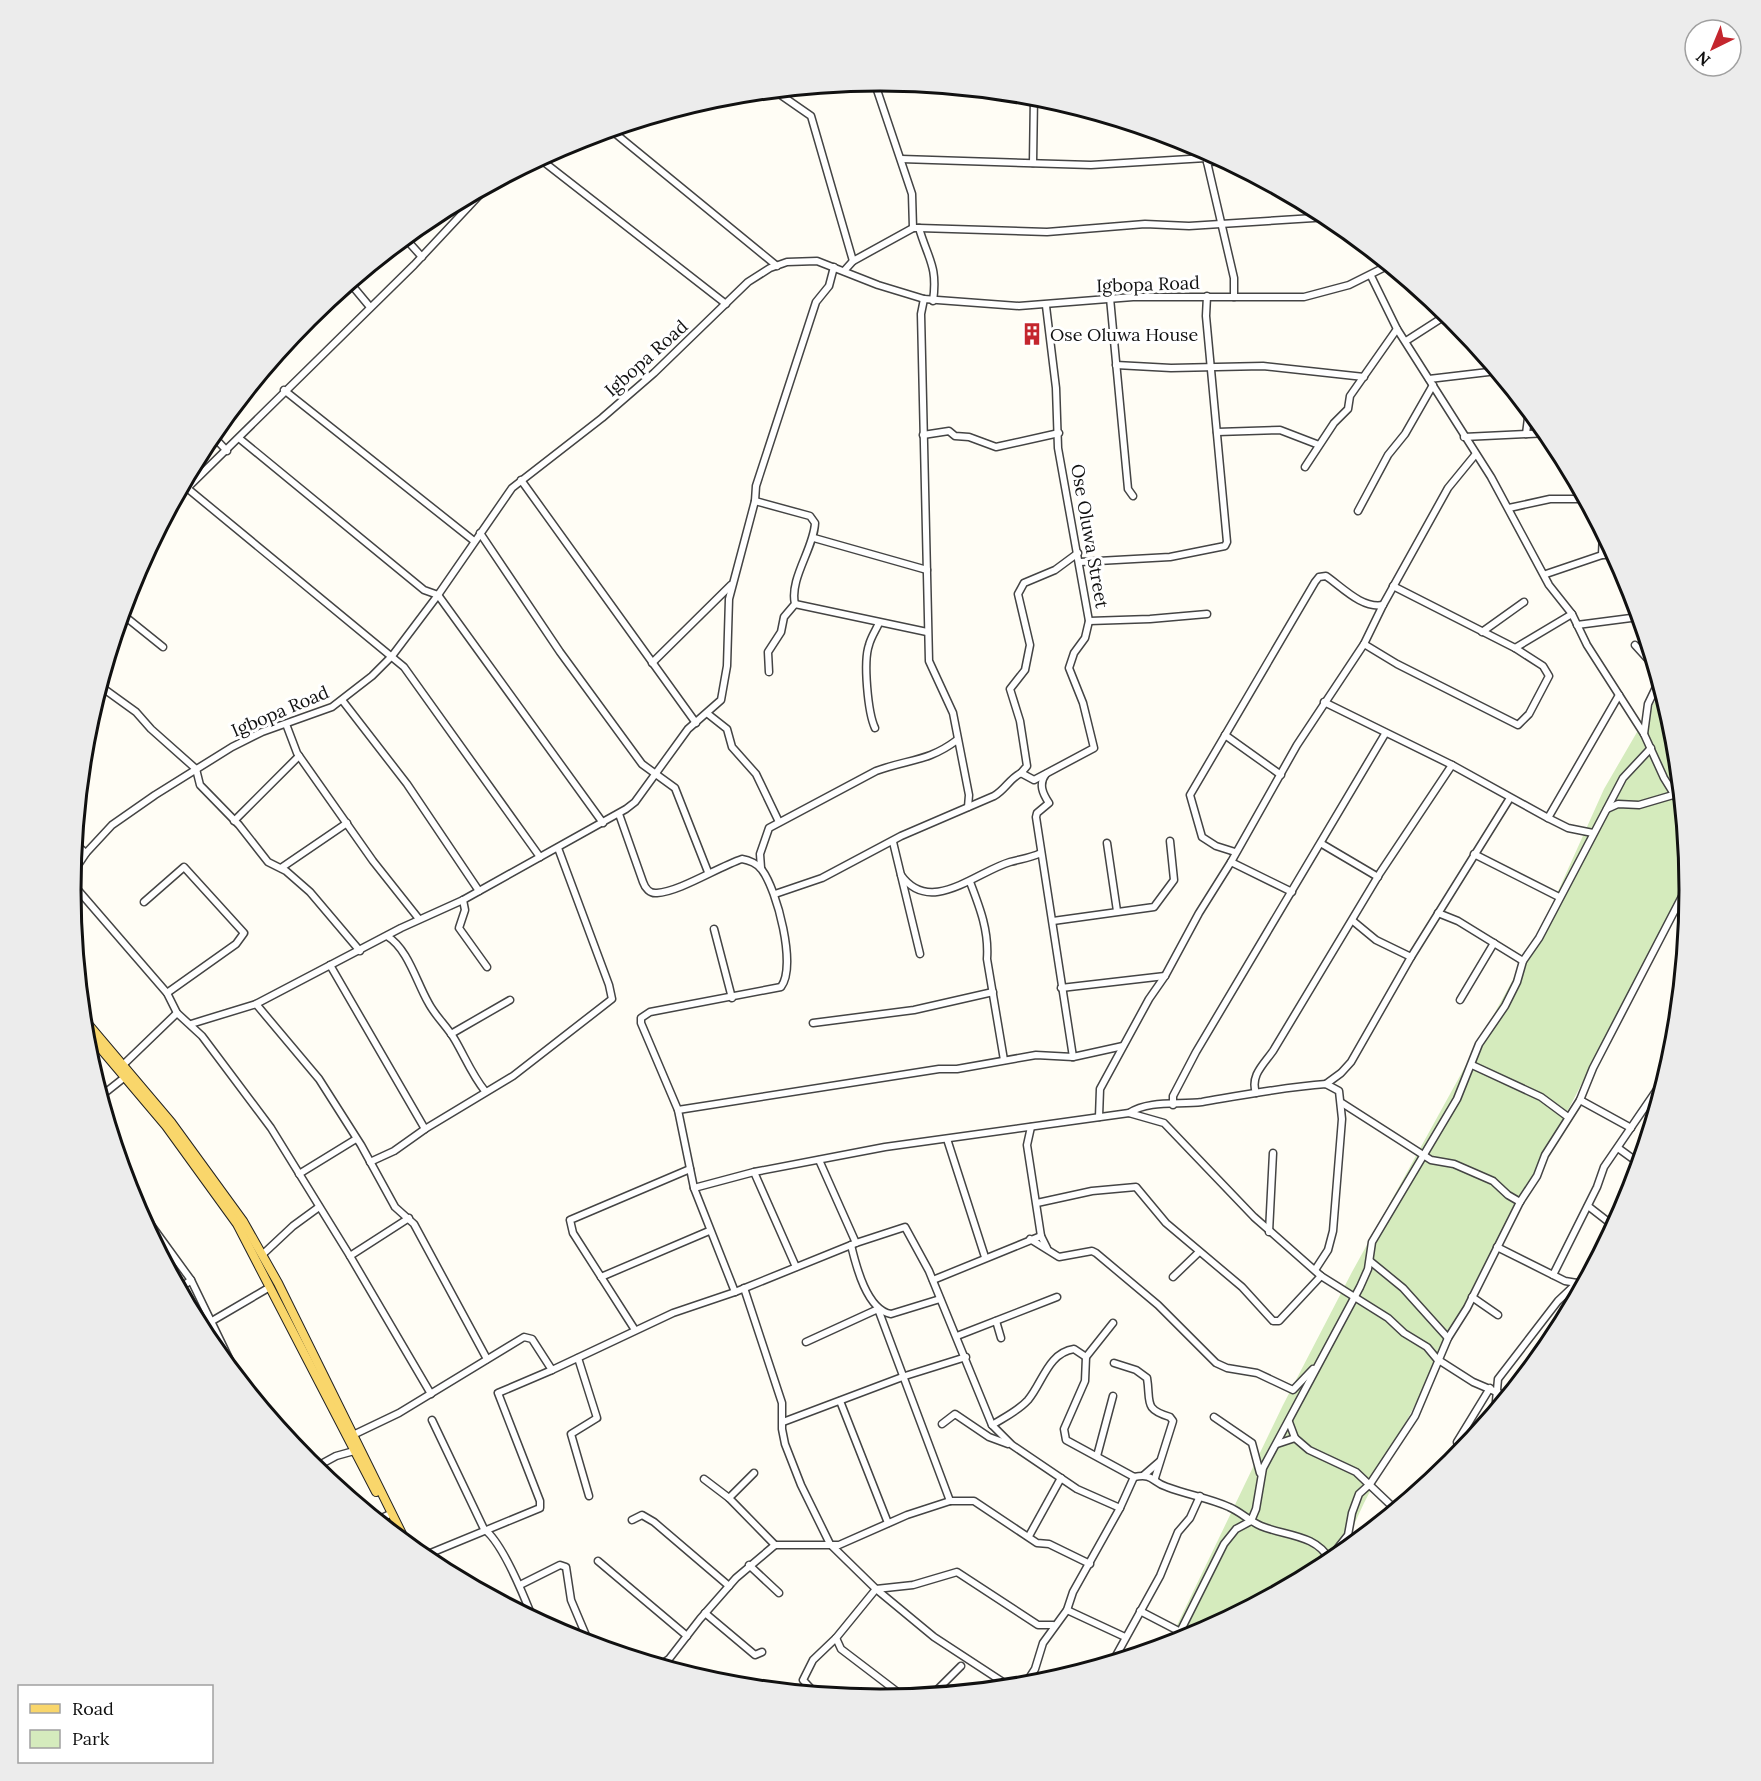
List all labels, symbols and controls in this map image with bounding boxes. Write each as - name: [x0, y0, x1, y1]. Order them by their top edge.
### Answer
- north arrow: [1683, 18, 1743, 78]
- text: N: [1691, 47, 1714, 71]
- street label: Igbopa Road: [1096, 271, 1200, 297]
- street label: Igbopa Road: [600, 315, 692, 401]
- building icon: Ose Oluwa House: [1019, 321, 1045, 347]
- place label: Ose Oluwa House: [1050, 323, 1198, 346]
- street label: Ose Oluwa Street: [1066, 462, 1114, 610]
- street label: Igbopa Road: [228, 680, 332, 742]
- legend: [18, 1685, 213, 1763]
- text: Road: [72, 1697, 114, 1720]
- text: Park: [72, 1727, 110, 1750]

